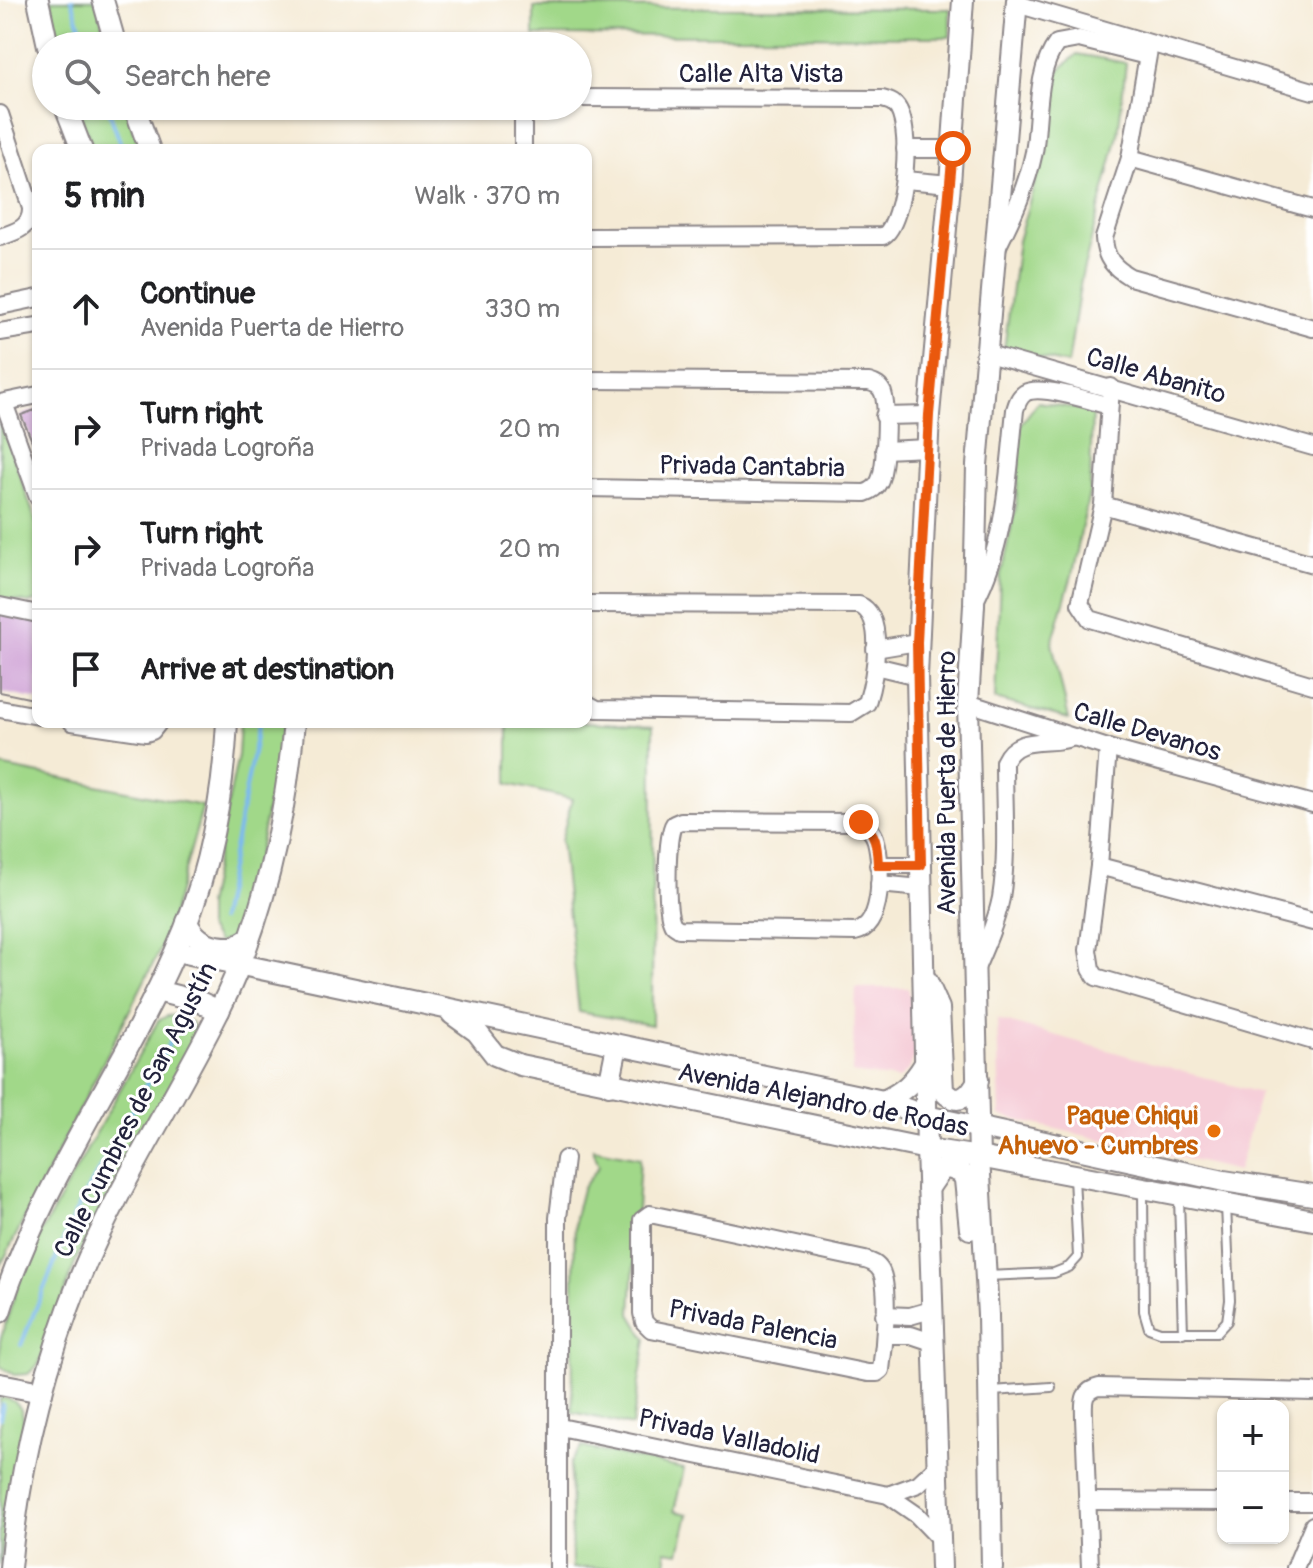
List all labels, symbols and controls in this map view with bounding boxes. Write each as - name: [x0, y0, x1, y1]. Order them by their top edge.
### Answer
- search box: [32, 32, 592, 120]
- icon: search: [60, 54, 104, 98]
- text: Search here: [124, 58, 271, 95]
- street label: Calle Alta Vista: [679, 58, 843, 90]
- route start: [935, 131, 971, 167]
- text: 5 min: [64, 175, 145, 218]
- text: Walk · 370 m: [414, 180, 560, 212]
- text: Continue: [140, 275, 255, 312]
- icon: ahead: [64, 287, 108, 331]
- text: 330 m: [484, 293, 560, 325]
- text: Avenida Puerta de Hierro: [140, 312, 404, 344]
- street label: Calle Abanito: [1083, 341, 1230, 411]
- text: Turn right: [140, 395, 263, 432]
- icon: right: [64, 407, 108, 451]
- text: 20 m: [499, 413, 560, 445]
- text: Privada Logroña: [140, 432, 314, 464]
- street label: Privada Cantabria: [659, 449, 845, 485]
- text: Turn right: [140, 515, 263, 552]
- icon: right: [64, 527, 108, 571]
- text: 20 m: [499, 533, 560, 565]
- text: Privada Logroña: [140, 552, 314, 584]
- icon: arrive: [64, 647, 108, 691]
- text: Arrive at destination: [140, 651, 394, 688]
- street label: Avenida Puerta de Hierro: [931, 651, 963, 915]
- street label: Calle Devanos: [1070, 696, 1225, 768]
- route end: [843, 804, 879, 840]
- street label: Calle Cumbres de San Agustín: [47, 957, 225, 1263]
- street label: Avenida Alejandro de Rodas: [675, 1056, 971, 1144]
- place label: Paque Chiqui Ahuevo - Cumbres: [998, 1100, 1198, 1162]
- marker: Paque Chiqui Ahuevo - Cumbres: [1205, 1122, 1223, 1140]
- street label: Privada Palencia: [666, 1293, 840, 1357]
- map controls: [1217, 1400, 1289, 1544]
- button: +: [1217, 1400, 1289, 1472]
- street label: Privada Valladolid: [635, 1402, 823, 1472]
- button: −: [1217, 1472, 1289, 1544]

